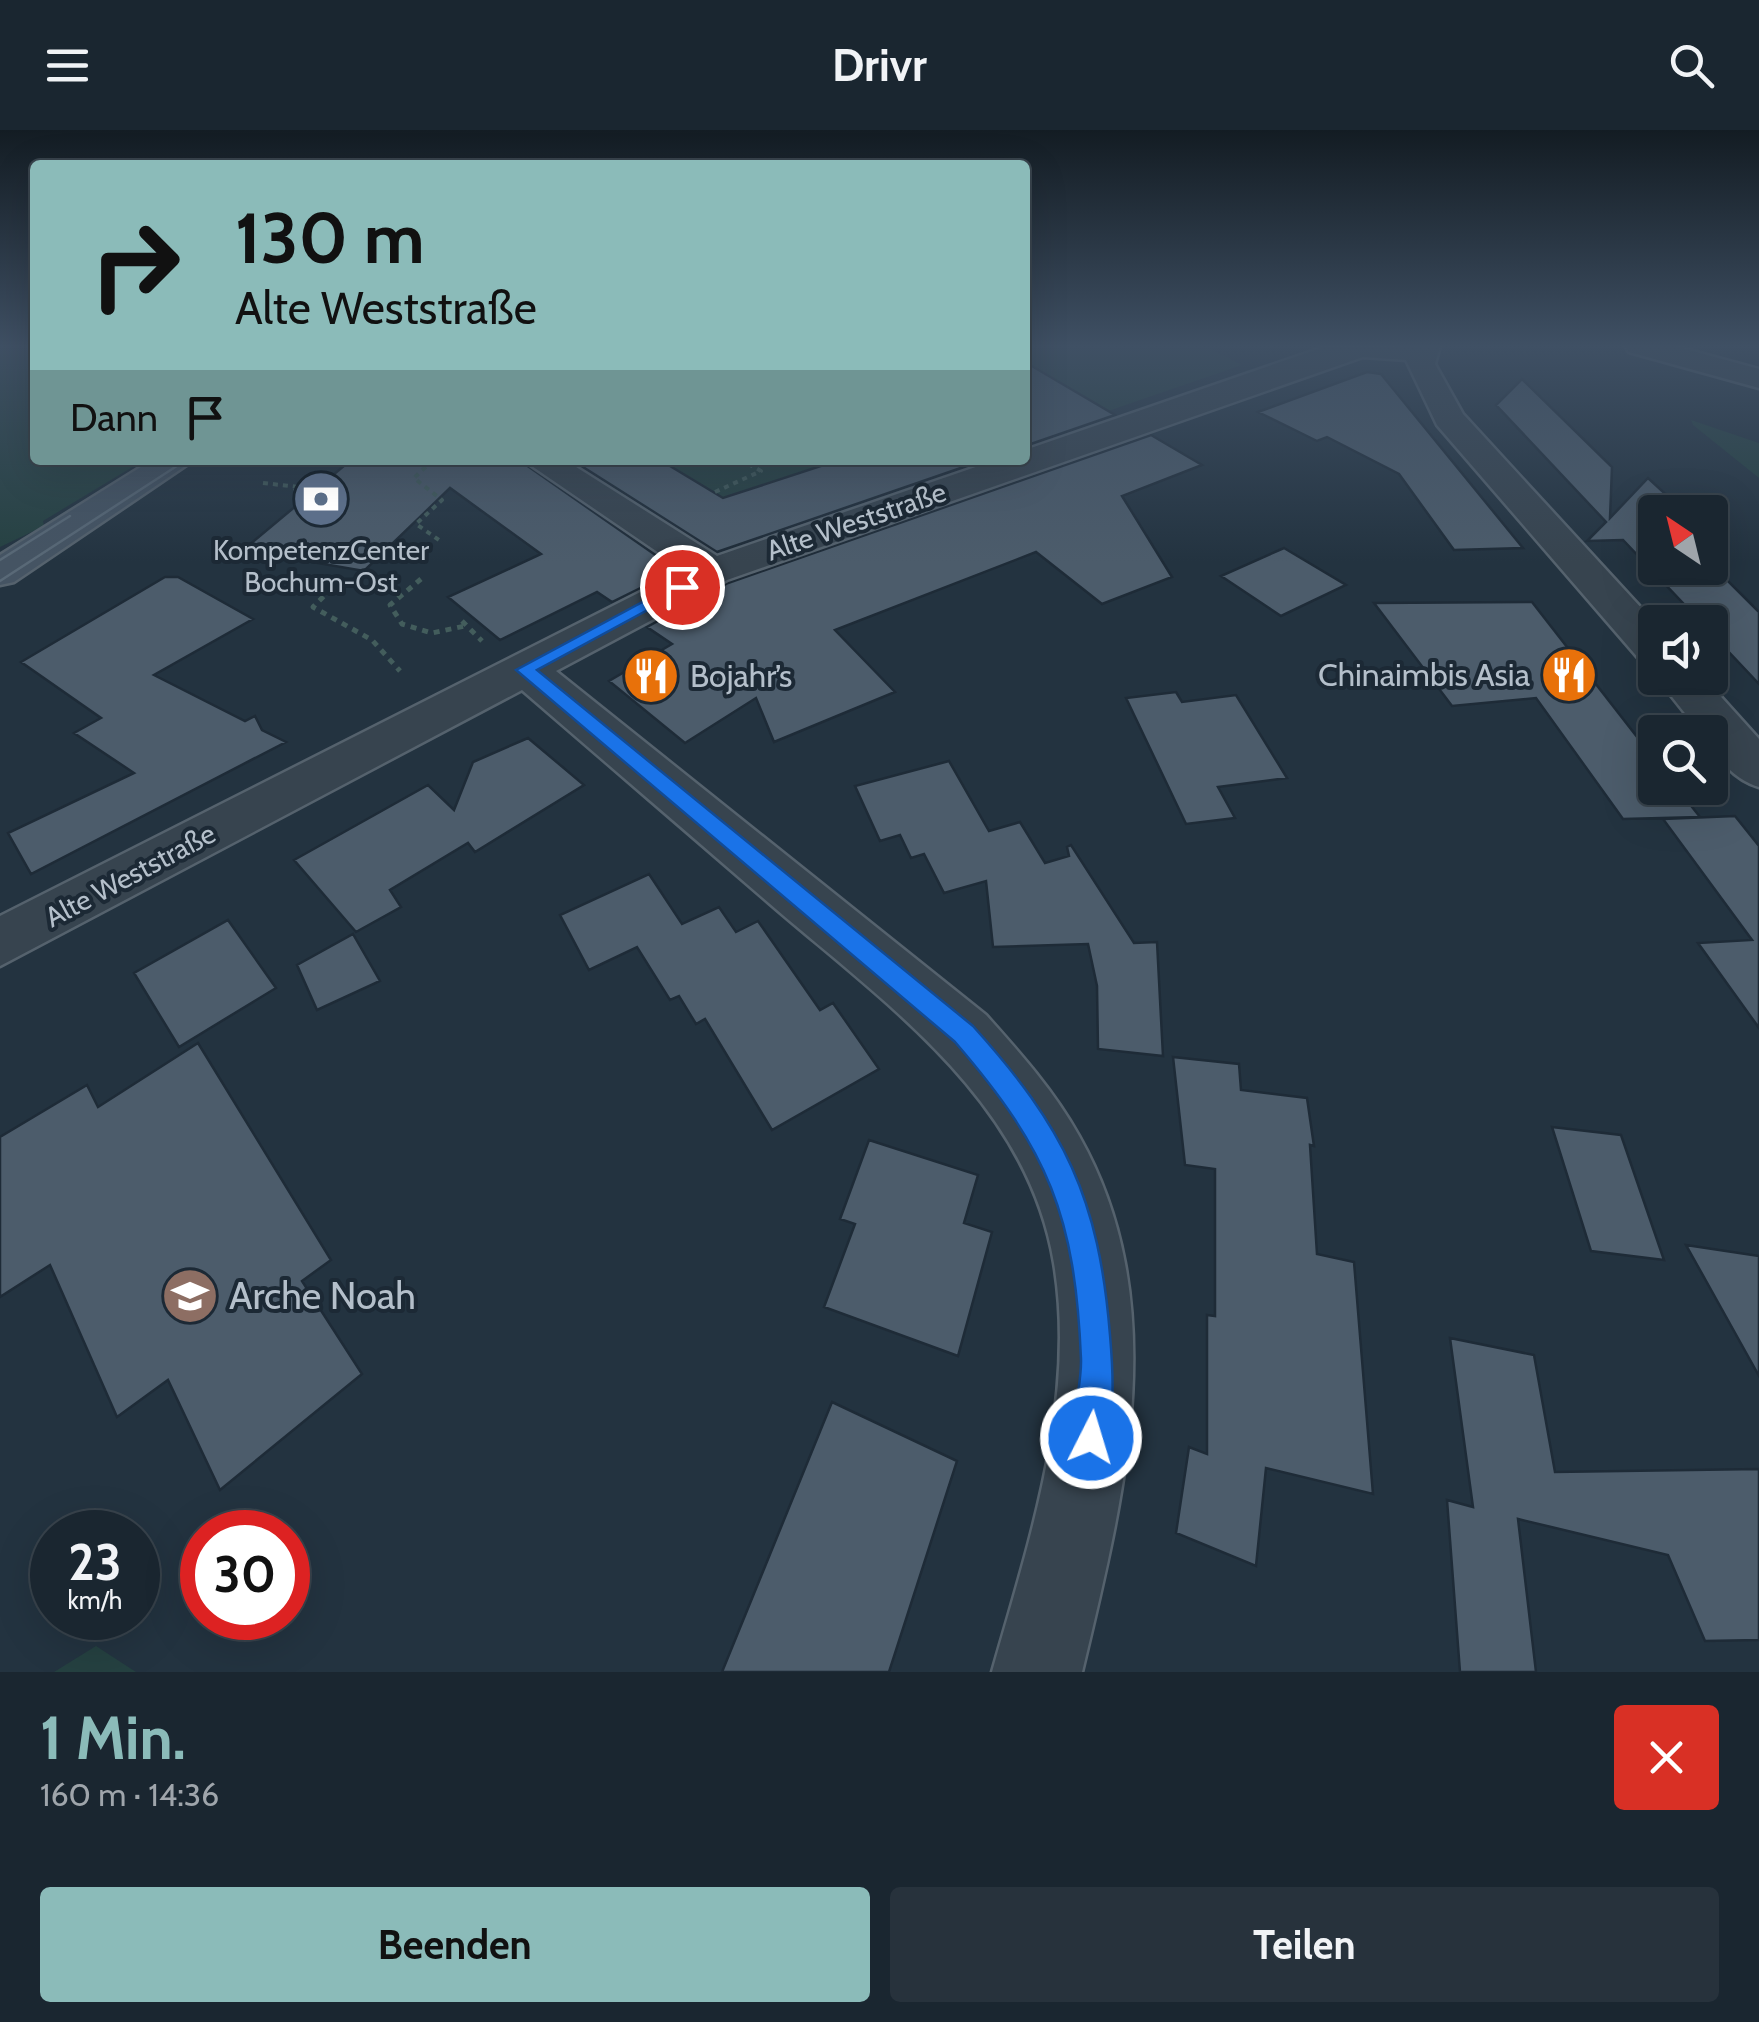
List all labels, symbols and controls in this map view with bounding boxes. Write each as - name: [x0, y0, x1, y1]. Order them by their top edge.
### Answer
- icon: menu: [40, 38, 95, 93]
- text: Drivr: [832, 38, 927, 92]
- icon: search: [1664, 38, 1719, 93]
- text: 130 m: [235, 195, 425, 281]
- icon: right: [70, 200, 200, 330]
- text: Alte Weststraße: [235, 281, 537, 335]
- icon: arrive: [178, 390, 233, 445]
- text: Dann: [70, 394, 158, 441]
- bank icon: KompetenzCenter Bochum-Ost: [291, 469, 351, 529]
- street label: Alte Weststraße: [762, 474, 950, 568]
- north arrow: [1638, 495, 1728, 585]
- map controls: [1638, 495, 1728, 805]
- place label: KompetenzCenter Bochum-Ost: [213, 533, 429, 599]
- pin: [640, 545, 725, 630]
- icon: arrive: [655, 560, 710, 615]
- button: sound: [1638, 605, 1728, 695]
- restaurant icon: Chinaimbis Asia: [1539, 645, 1599, 705]
- restaurant icon: Bojahr’s: [621, 646, 681, 706]
- place label: Chinaimbis Asia: [1318, 655, 1531, 694]
- place label: Bojahr’s: [690, 656, 792, 695]
- button: search: [1638, 715, 1728, 805]
- street label: Alte Weststraße: [39, 816, 221, 934]
- school or university icon: Arche Noah: [160, 1266, 220, 1326]
- place label: Arche Noah: [229, 1272, 416, 1319]
- position arrow: [1039, 1386, 1143, 1490]
- speed limit sign: 30: [180, 1510, 310, 1640]
- text: 23: [68, 1532, 122, 1593]
- text: km/h: [68, 1585, 122, 1615]
- text: 1 Min.: [40, 1701, 186, 1774]
- button: close: [1614, 1705, 1719, 1810]
- text: 160 m · 14:36: [40, 1775, 219, 1814]
- button: Beenden: [40, 1887, 870, 2002]
- button: Teilen: [890, 1887, 1719, 2002]

